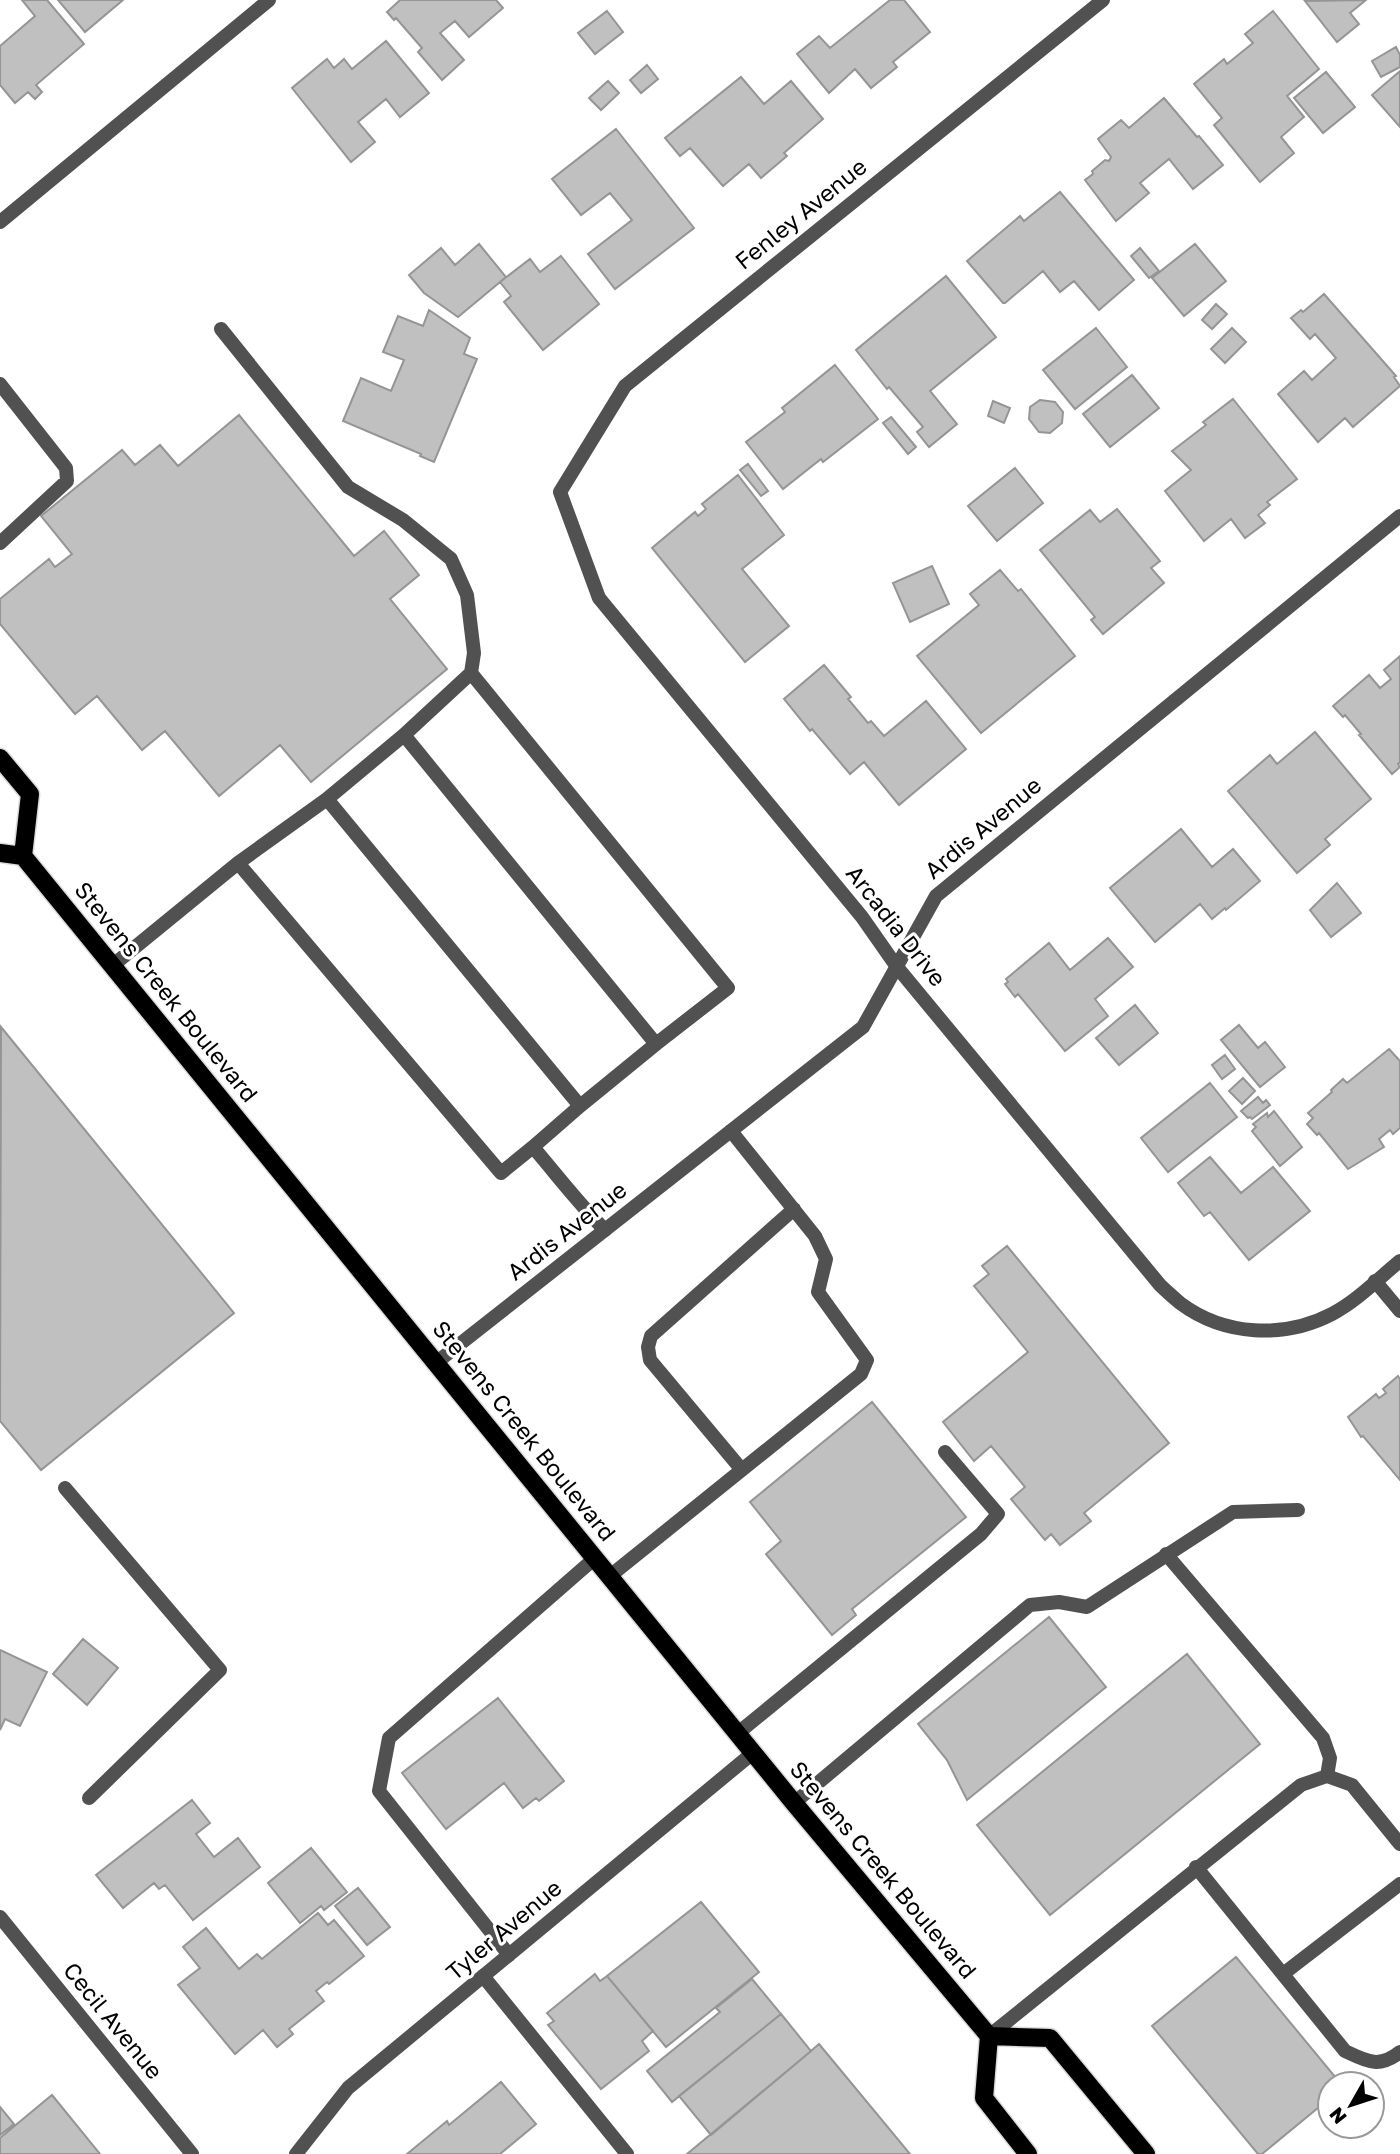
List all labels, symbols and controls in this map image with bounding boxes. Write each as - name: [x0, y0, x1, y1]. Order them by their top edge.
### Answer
- street label: Fenley Avenue: [729, 152, 872, 275]
- street label: Ardis Avenue: [918, 770, 1046, 884]
- street label: Arcadia Drive: [841, 859, 953, 991]
- street label: Stevens Creek Boulevard: [69, 876, 264, 1107]
- street label: Ardis Avenue: [501, 1175, 632, 1285]
- street label: Stevens Creek Boulevard: [427, 1315, 622, 1546]
- street label: Stevens Creek Boulevard: [785, 1755, 983, 1984]
- street label: Tyler Avenue: [440, 1873, 567, 1985]
- street label: Cecil Avenue: [58, 1956, 169, 2084]
- north arrow: [1316, 2070, 1386, 2140]
- text: N: [1324, 2103, 1351, 2129]

